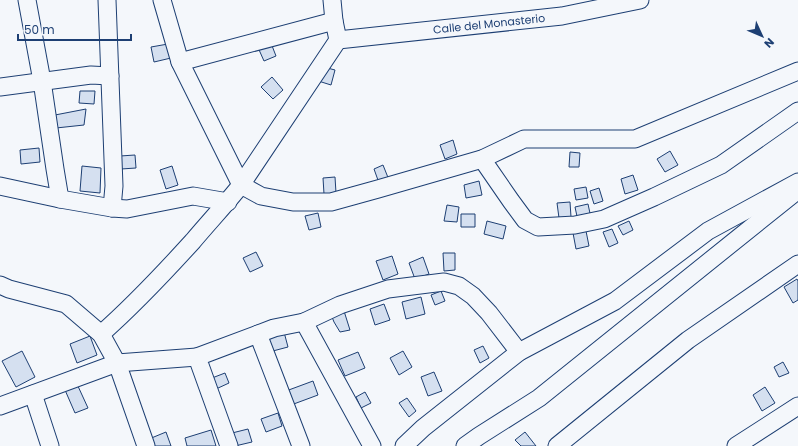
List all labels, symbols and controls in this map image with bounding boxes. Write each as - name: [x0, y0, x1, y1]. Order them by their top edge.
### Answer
- street label: Calle del Monasterio: [432, 10, 546, 38]
- scale bar: [18, 16, 131, 42]
- north arrow: [742, 16, 782, 56]
- text: 50 m: [24, 21, 55, 38]
- text: N: [761, 34, 778, 51]

